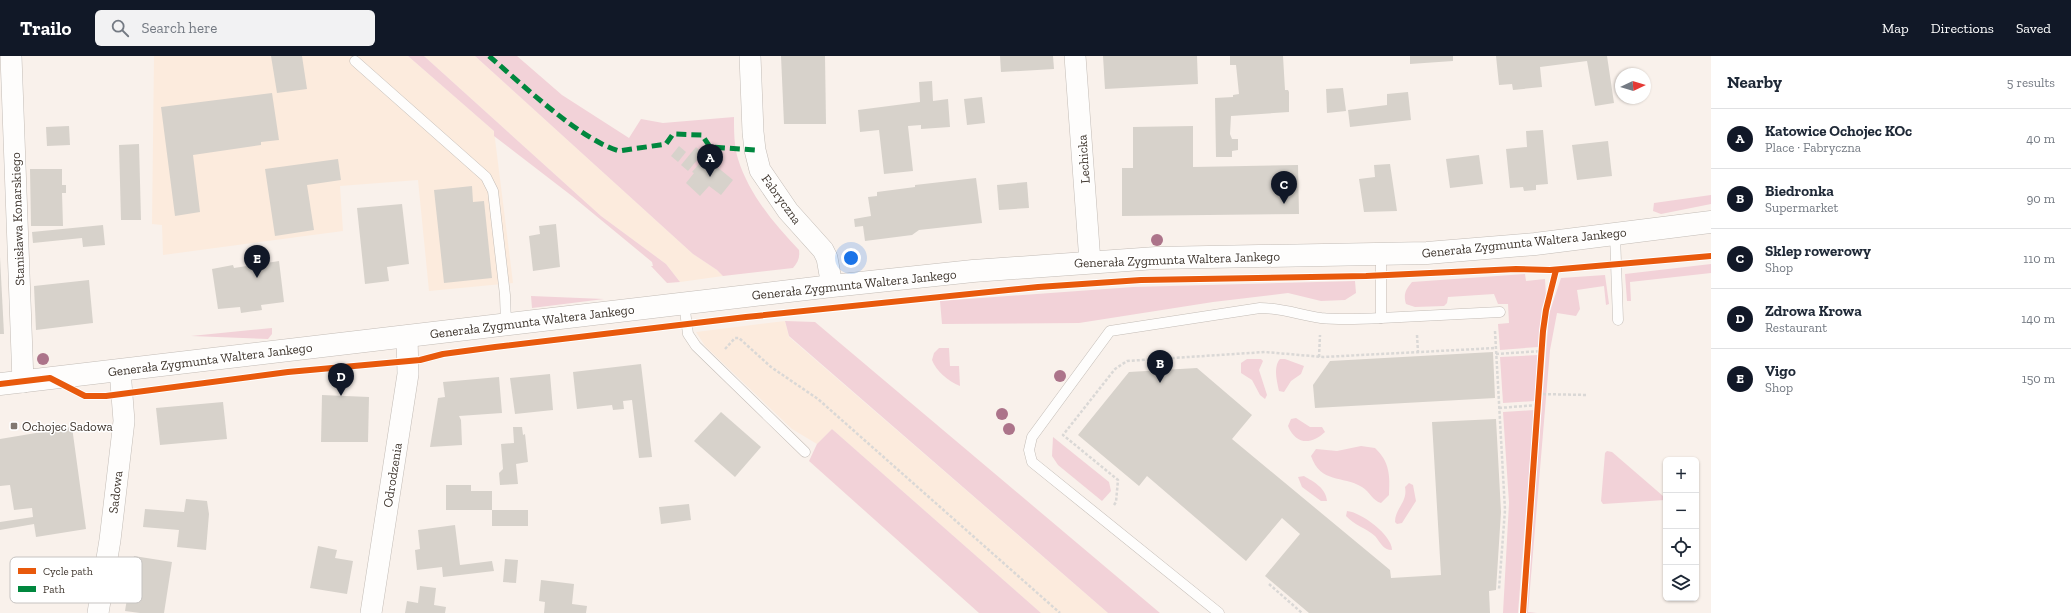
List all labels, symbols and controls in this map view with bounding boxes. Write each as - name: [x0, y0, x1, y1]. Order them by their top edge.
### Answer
- search box: [95, 10, 375, 46]
- text: Trailo: [20, 17, 71, 40]
- icon: search: [109, 17, 131, 39]
- text: Search here: [141, 19, 217, 37]
- text: Map: [1882, 20, 1909, 37]
- text: Directions: [1931, 20, 1994, 37]
- text: Saved: [2016, 20, 2051, 37]
- north arrow: [1615, 68, 1651, 104]
- text: Nearby: [1727, 72, 1782, 92]
- text: 5 results: [2007, 75, 2055, 90]
- text: Katowice Ochojec KOc: [1765, 122, 1912, 140]
- text: A: [1736, 131, 1744, 146]
- text: 40 m: [2026, 131, 2055, 146]
- street label: Lechicka: [1074, 133, 1093, 184]
- text: Place · Fabryczna: [1765, 140, 1861, 155]
- pin: A: [697, 144, 723, 177]
- street label: Stanisława Konarskiego: [8, 152, 27, 286]
- street label: Fabryczna: [758, 171, 805, 228]
- pin: C: [1271, 171, 1297, 204]
- text: Biedronka: [1765, 182, 1834, 200]
- text: B: [1736, 191, 1744, 206]
- text: 90 m: [2026, 191, 2055, 206]
- text: Supermarket: [1765, 200, 1838, 215]
- street label: Generała Zygmunta Waltera Jankego: [1421, 224, 1628, 261]
- text: Sklep rowerowy: [1765, 242, 1871, 260]
- pin: E: [244, 245, 270, 278]
- your location: [841, 248, 861, 268]
- street label: Generała Zygmunta Waltera Jankego: [1074, 248, 1280, 271]
- text: C: [1736, 251, 1744, 266]
- text: 110 m: [2023, 251, 2055, 266]
- text: Shop: [1765, 260, 1793, 275]
- street label: Generała Zygmunta Waltera Jankego: [751, 266, 958, 303]
- street label: Generała Zygmunta Waltera Jankego: [429, 301, 635, 341]
- text: Zdrowa Krowa: [1765, 302, 1862, 320]
- text: D: [1735, 311, 1745, 326]
- text: 140 m: [2021, 311, 2055, 326]
- text: Restaurant: [1765, 320, 1827, 335]
- street label: Generała Zygmunta Waltera Jankego: [107, 339, 313, 379]
- pin: B: [1147, 350, 1173, 383]
- text: Vigo: [1765, 362, 1796, 380]
- pin: D: [328, 363, 354, 396]
- text: E: [1736, 371, 1744, 386]
- text: 150 m: [2022, 371, 2055, 386]
- text: Shop: [1765, 380, 1793, 395]
- place label: Ochojec Sadowa: [22, 419, 114, 435]
- marker: Ochojec Sadowa: [9, 421, 19, 431]
- street label: Odrodzenia: [380, 441, 405, 509]
- map controls: [1663, 457, 1699, 601]
- button: +: [1663, 457, 1699, 493]
- street label: Sadowa: [105, 469, 126, 514]
- button: −: [1663, 493, 1699, 529]
- button: locate: [1663, 529, 1699, 565]
- legend: [10, 557, 142, 603]
- text: Cycle path: [43, 565, 94, 578]
- button: layers: [1663, 565, 1699, 601]
- text: Path: [43, 583, 66, 596]

